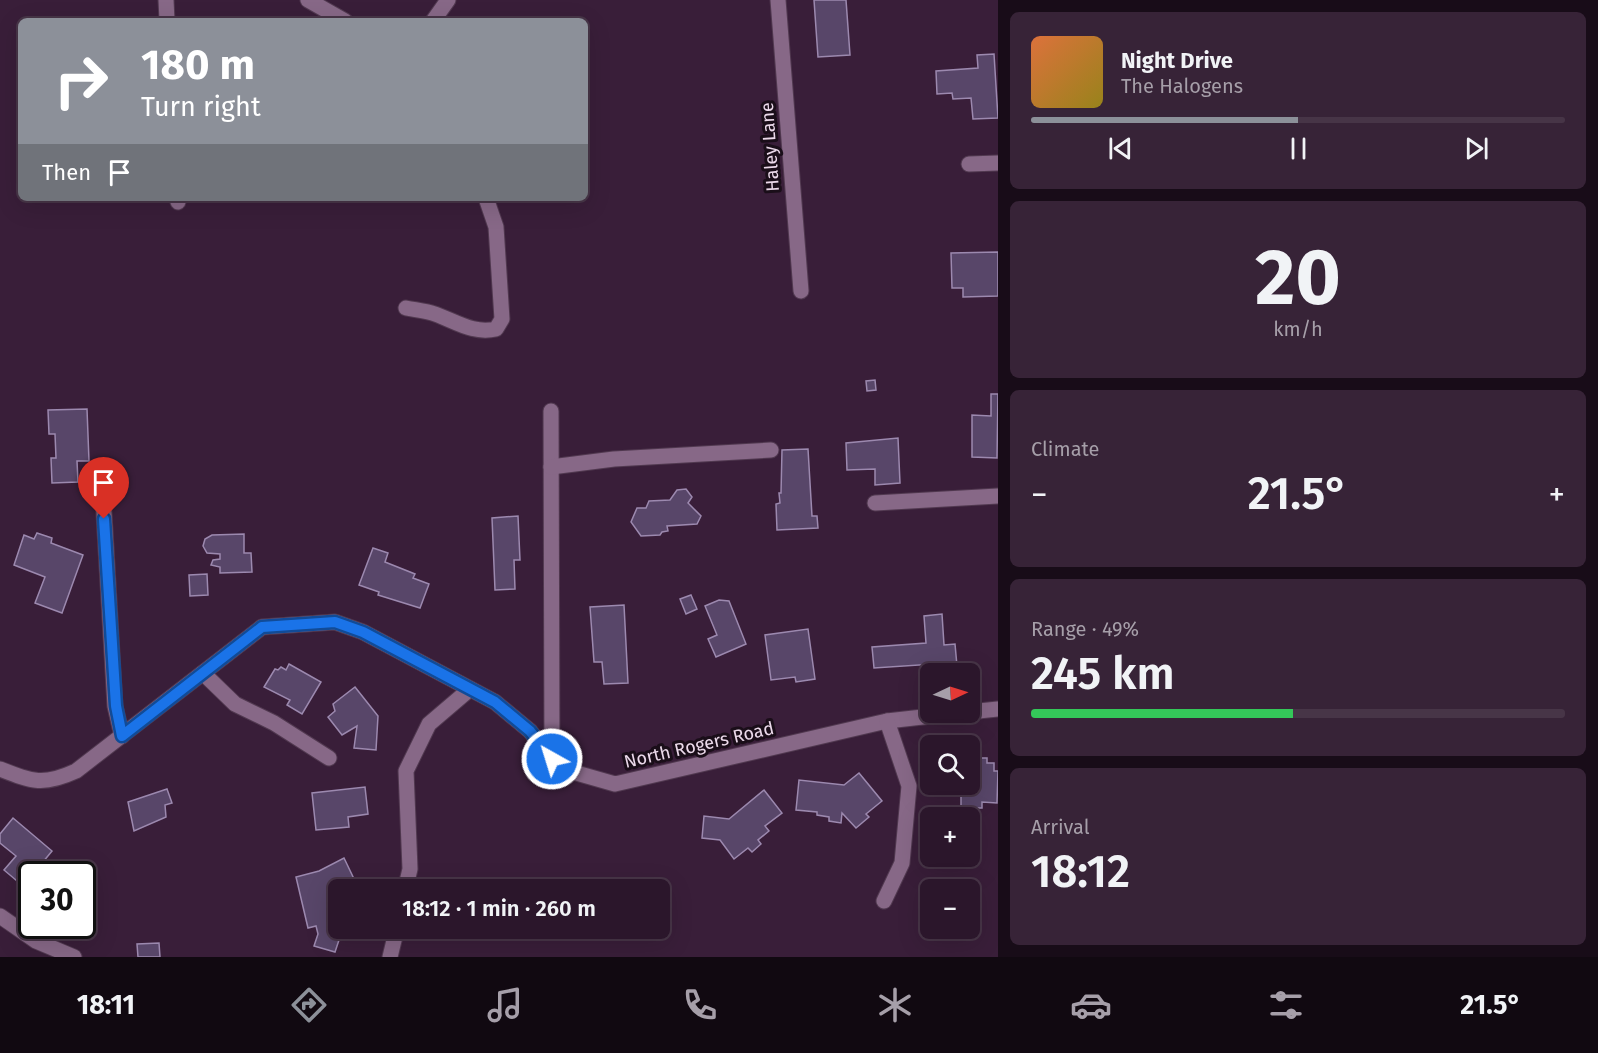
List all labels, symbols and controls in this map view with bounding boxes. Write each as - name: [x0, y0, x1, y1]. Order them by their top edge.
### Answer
- text: 180 m: [141, 40, 255, 90]
- icon: right: [42, 42, 120, 120]
- text: Night Drive: [1121, 47, 1233, 74]
- text: The Halogens: [1121, 74, 1243, 98]
- text: Turn right: [141, 91, 261, 123]
- street label: Haley Lane: [756, 102, 784, 192]
- icon: previous: [1104, 132, 1137, 165]
- icon: pause: [1282, 132, 1315, 165]
- icon: next: [1460, 132, 1493, 165]
- icon: arrive: [103, 156, 136, 189]
- text: Then: [42, 159, 91, 186]
- text: 20: [1255, 231, 1341, 325]
- text: km/h: [1273, 317, 1323, 341]
- text: Climate: [1031, 437, 1099, 461]
- pin: [78, 457, 129, 519]
- icon: arrive: [87, 466, 120, 499]
- text: 21.5°: [1248, 467, 1348, 521]
- text: −: [1031, 475, 1048, 515]
- text: +: [1549, 475, 1565, 515]
- text: Range · 49%: [1031, 617, 1139, 641]
- text: 245 km: [1031, 647, 1175, 701]
- north arrow: [920, 663, 980, 723]
- map controls: [920, 663, 980, 939]
- street label: North Rogers Road: [622, 717, 776, 773]
- position arrow: [520, 727, 584, 791]
- button: search: [920, 735, 980, 795]
- button: +: [920, 807, 980, 867]
- text: Arrival: [1031, 815, 1090, 839]
- text: 18:12: [1031, 845, 1130, 899]
- speed limit sign: 30: [18, 861, 96, 939]
- button: −: [920, 879, 980, 939]
- text: 18:12 · 1 min · 260 m: [402, 895, 596, 922]
- icon: directions: [288, 984, 330, 1026]
- icon: music: [484, 984, 526, 1026]
- icon: phone: [679, 984, 721, 1026]
- icon: climate: [874, 984, 916, 1026]
- icon: car: [1070, 984, 1112, 1026]
- icon: filters: [1265, 984, 1307, 1026]
- text: 18:11: [77, 989, 135, 1021]
- text: 21.5°: [1460, 989, 1521, 1021]

